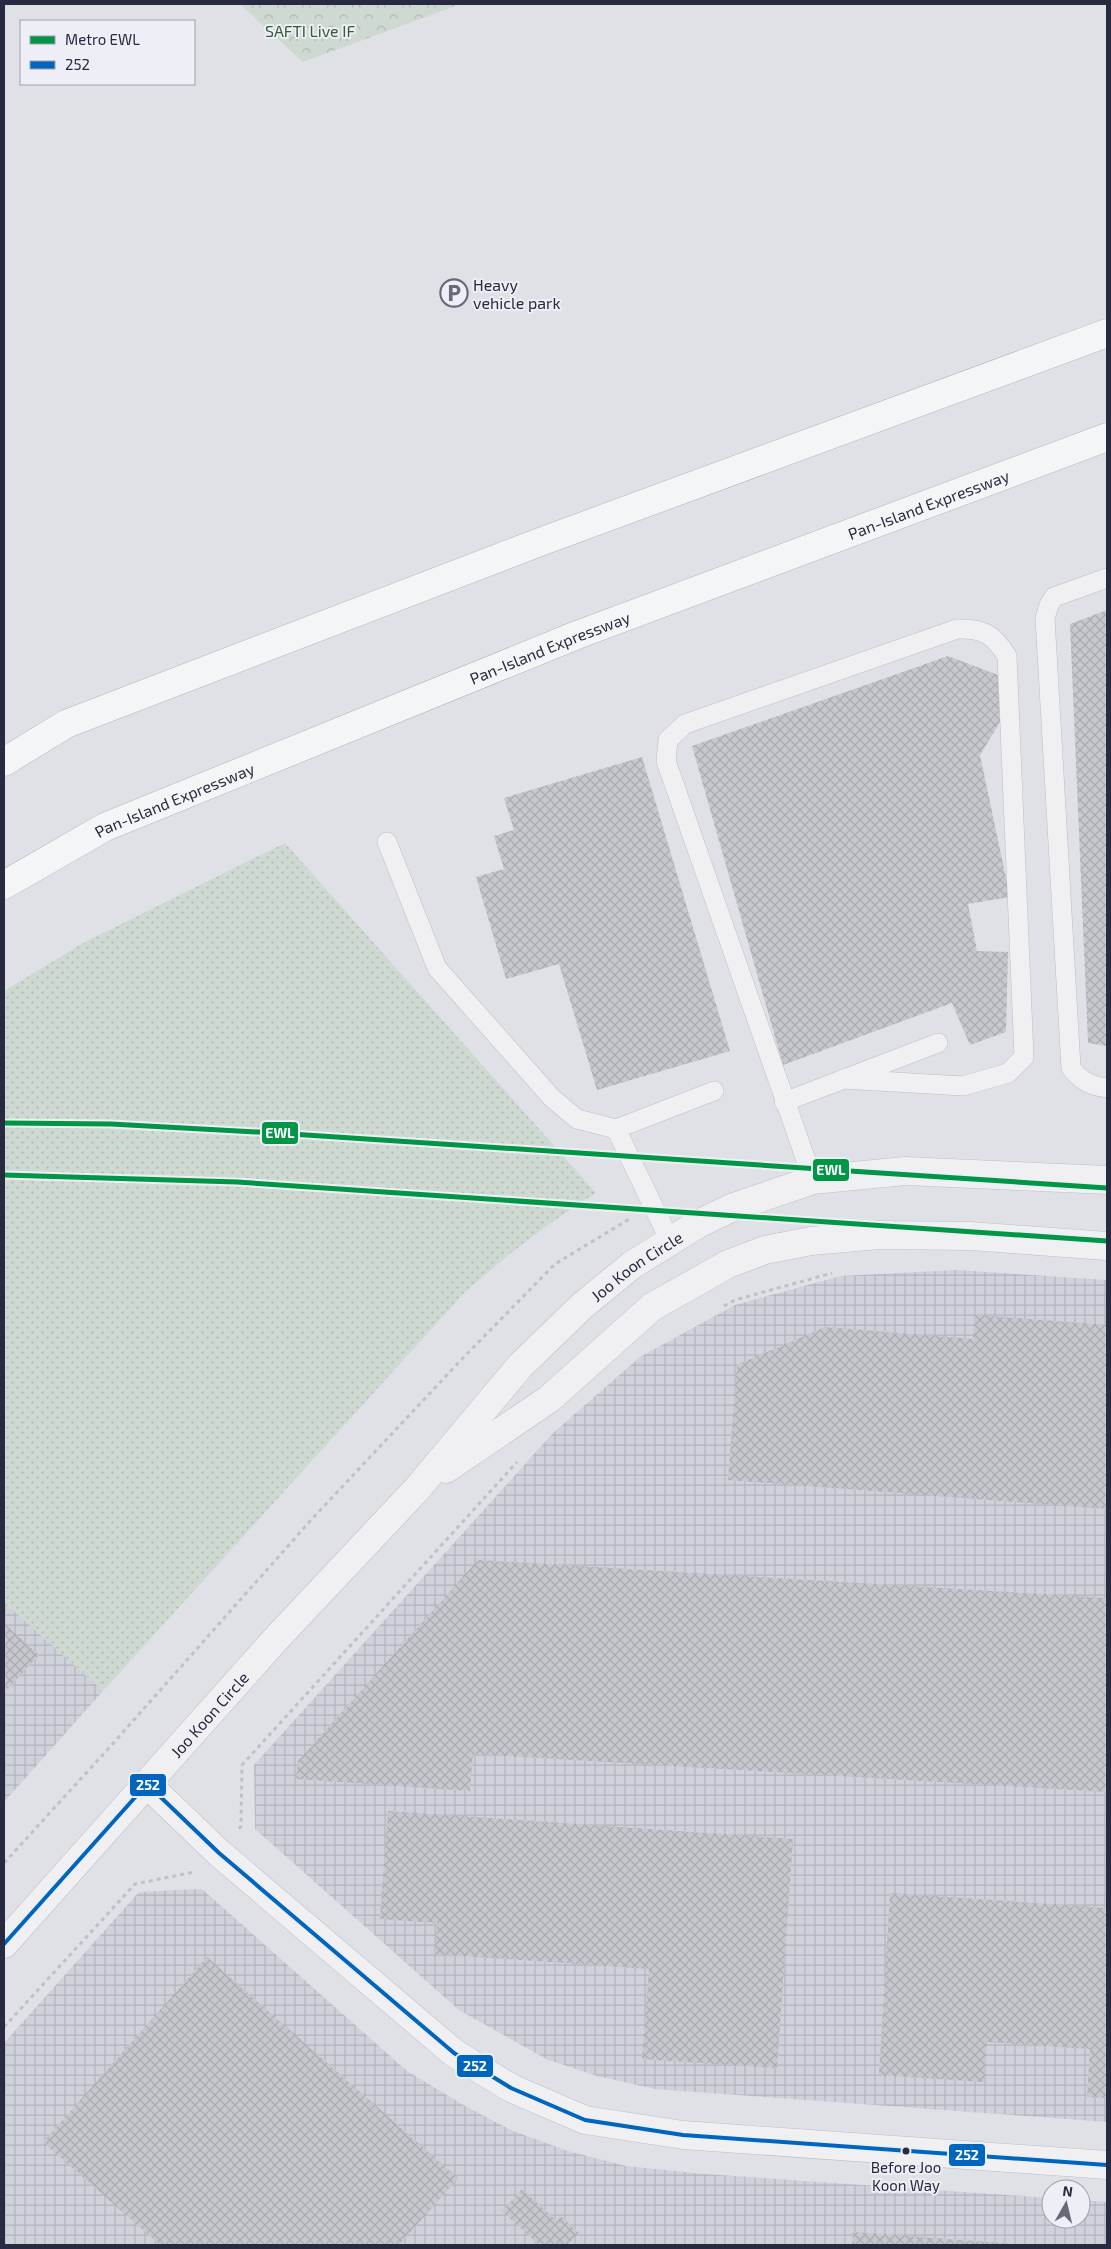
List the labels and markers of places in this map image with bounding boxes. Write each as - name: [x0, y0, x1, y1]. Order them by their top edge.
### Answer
- place label: Heavy vehicle park: [473, 275, 561, 312]
- parking icon: Heavy vehicle park: [439, 278, 469, 308]
- marker: Before Joo Koon Way: [901, 2146, 911, 2156]
- place label: Before Joo Koon Way: [871, 2158, 941, 2194]

